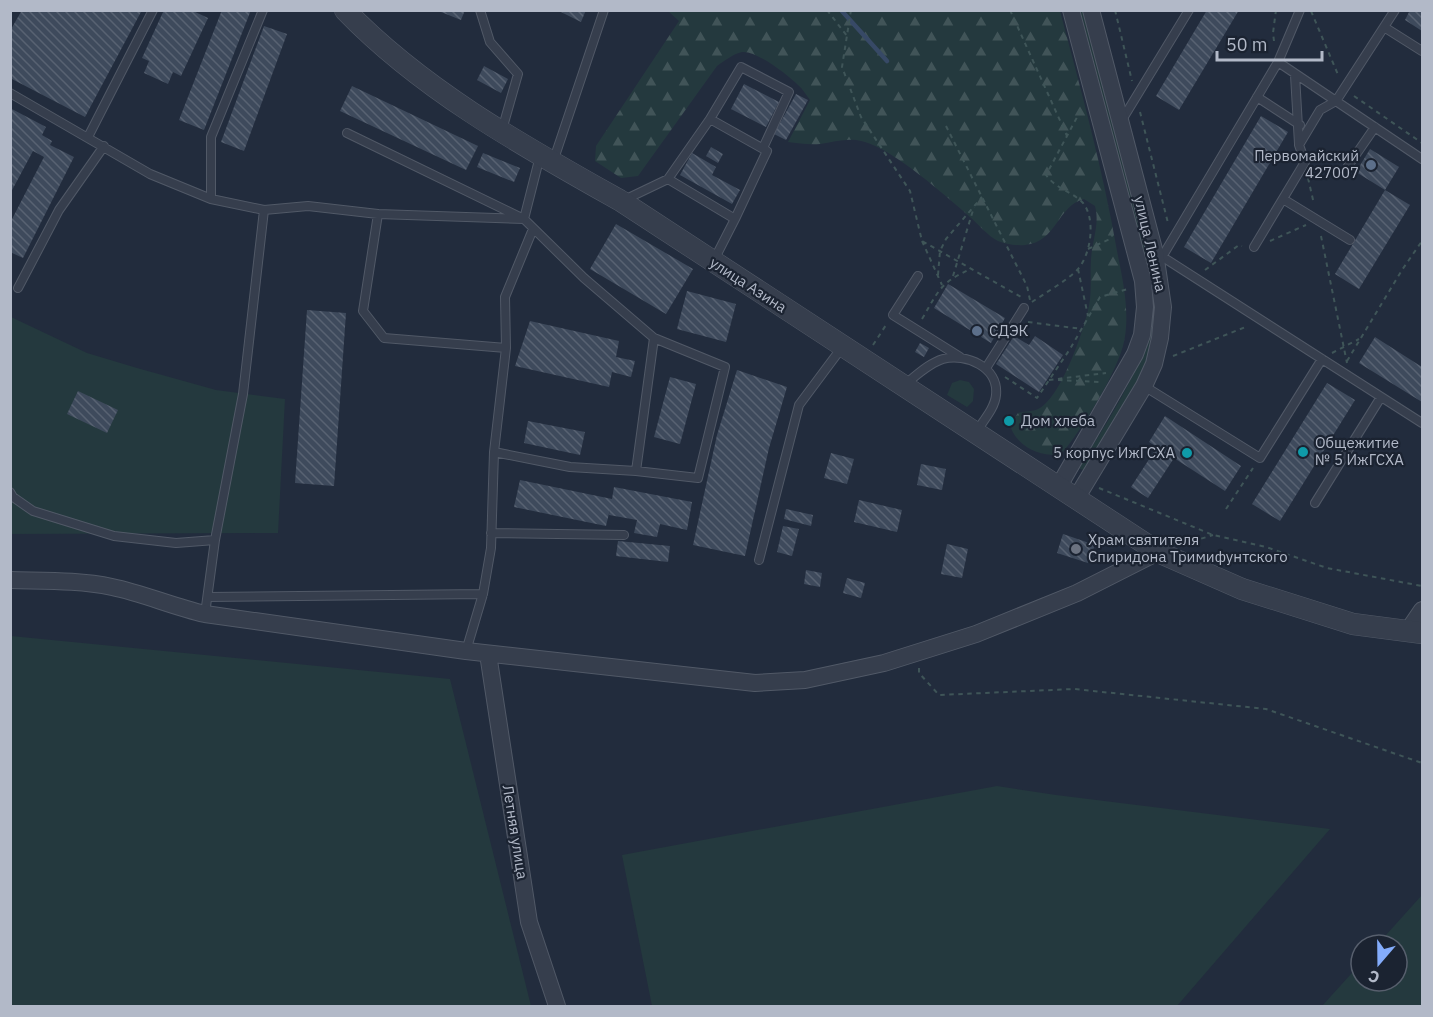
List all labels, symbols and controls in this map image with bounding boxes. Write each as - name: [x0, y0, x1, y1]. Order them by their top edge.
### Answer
- scale bar: [1217, 24, 1322, 62]
- text: 50 m: [1226, 33, 1268, 56]
- place label: Первомайский 427007: [1254, 146, 1359, 182]
- marker: Первомайский 427007: [1364, 158, 1378, 172]
- street label: улица Ленина: [1130, 194, 1171, 294]
- street label: улица Азина: [706, 253, 790, 316]
- place label: СДЭК: [989, 321, 1029, 340]
- marker: СДЭК: [970, 324, 984, 338]
- place label: Дом хлеба: [1021, 411, 1095, 430]
- marker: Дом хлеба: [1002, 414, 1016, 428]
- place label: Общежитие № 5 ИжГСХА: [1315, 433, 1404, 469]
- place label: 5 корпус ИжГСХА: [1053, 443, 1175, 462]
- marker: Общежитие № 5 ИжГСХА: [1296, 445, 1310, 459]
- marker: 5 корпус ИжГСХА: [1180, 446, 1194, 460]
- place label: Храм святителя Спиридона Тримифунтского: [1088, 530, 1288, 566]
- marker: Храм святителя Спиридона Тримифунтского: [1069, 542, 1083, 556]
- street label: Летняя улица: [499, 783, 532, 880]
- north arrow: [1349, 933, 1409, 993]
- text: С: [1366, 966, 1382, 988]

